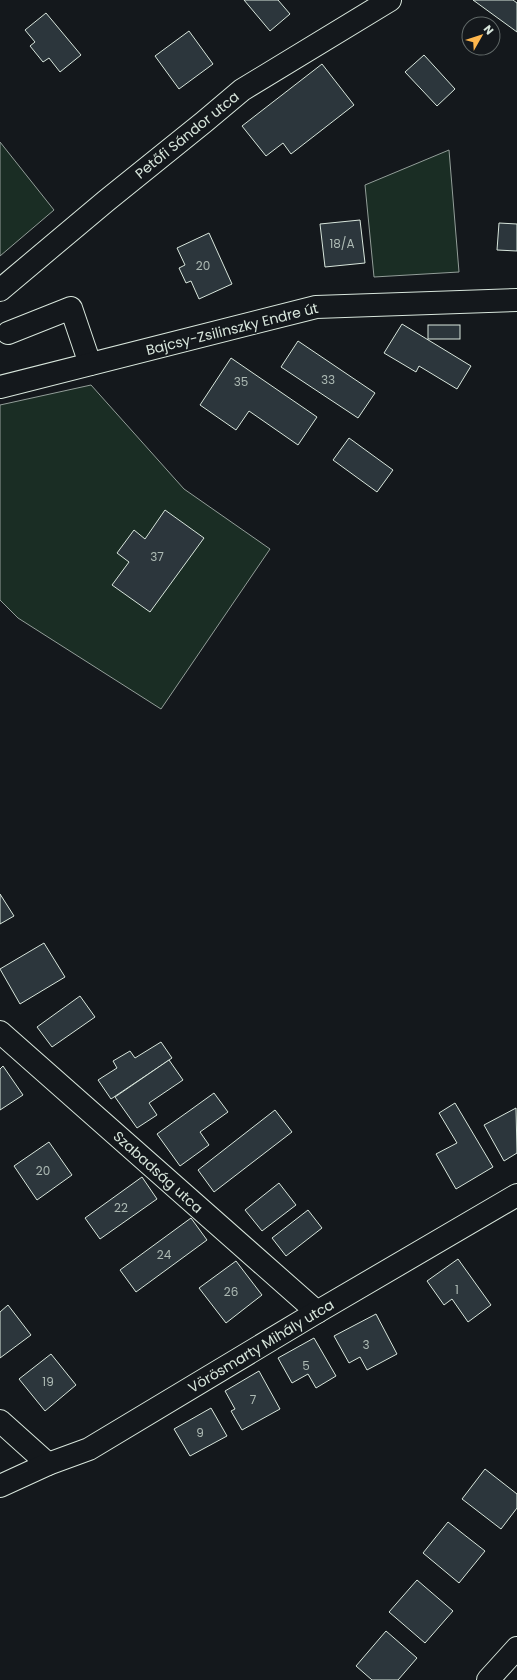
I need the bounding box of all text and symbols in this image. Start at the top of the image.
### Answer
north arrow [461,16,501,56]
text: N [480,21,498,38]
street label: Petőfi Sándor utca [131,87,243,183]
house number: 18/A [329,235,355,252]
house number: 20 [196,257,210,274]
street label: Bajcsy-Zsilinszky Endre út [144,298,320,360]
house number: 33 [321,371,335,388]
house number: 35 [234,373,248,390]
house number: 37 [150,548,164,565]
street label: Szabadság utca [109,1126,207,1218]
house number: 20 [36,1162,50,1179]
house number: 22 [114,1199,128,1216]
house number: 24 [157,1246,172,1263]
house number: 1 [455,1281,459,1298]
house number: 26 [224,1283,238,1300]
street label: Vörösmarty Mihály utca [184,1294,338,1398]
house number: 3 [362,1336,370,1353]
house number: 5 [302,1357,310,1374]
house number: 19 [42,1373,54,1390]
house number: 7 [250,1391,257,1408]
house number: 9 [196,1424,204,1441]

